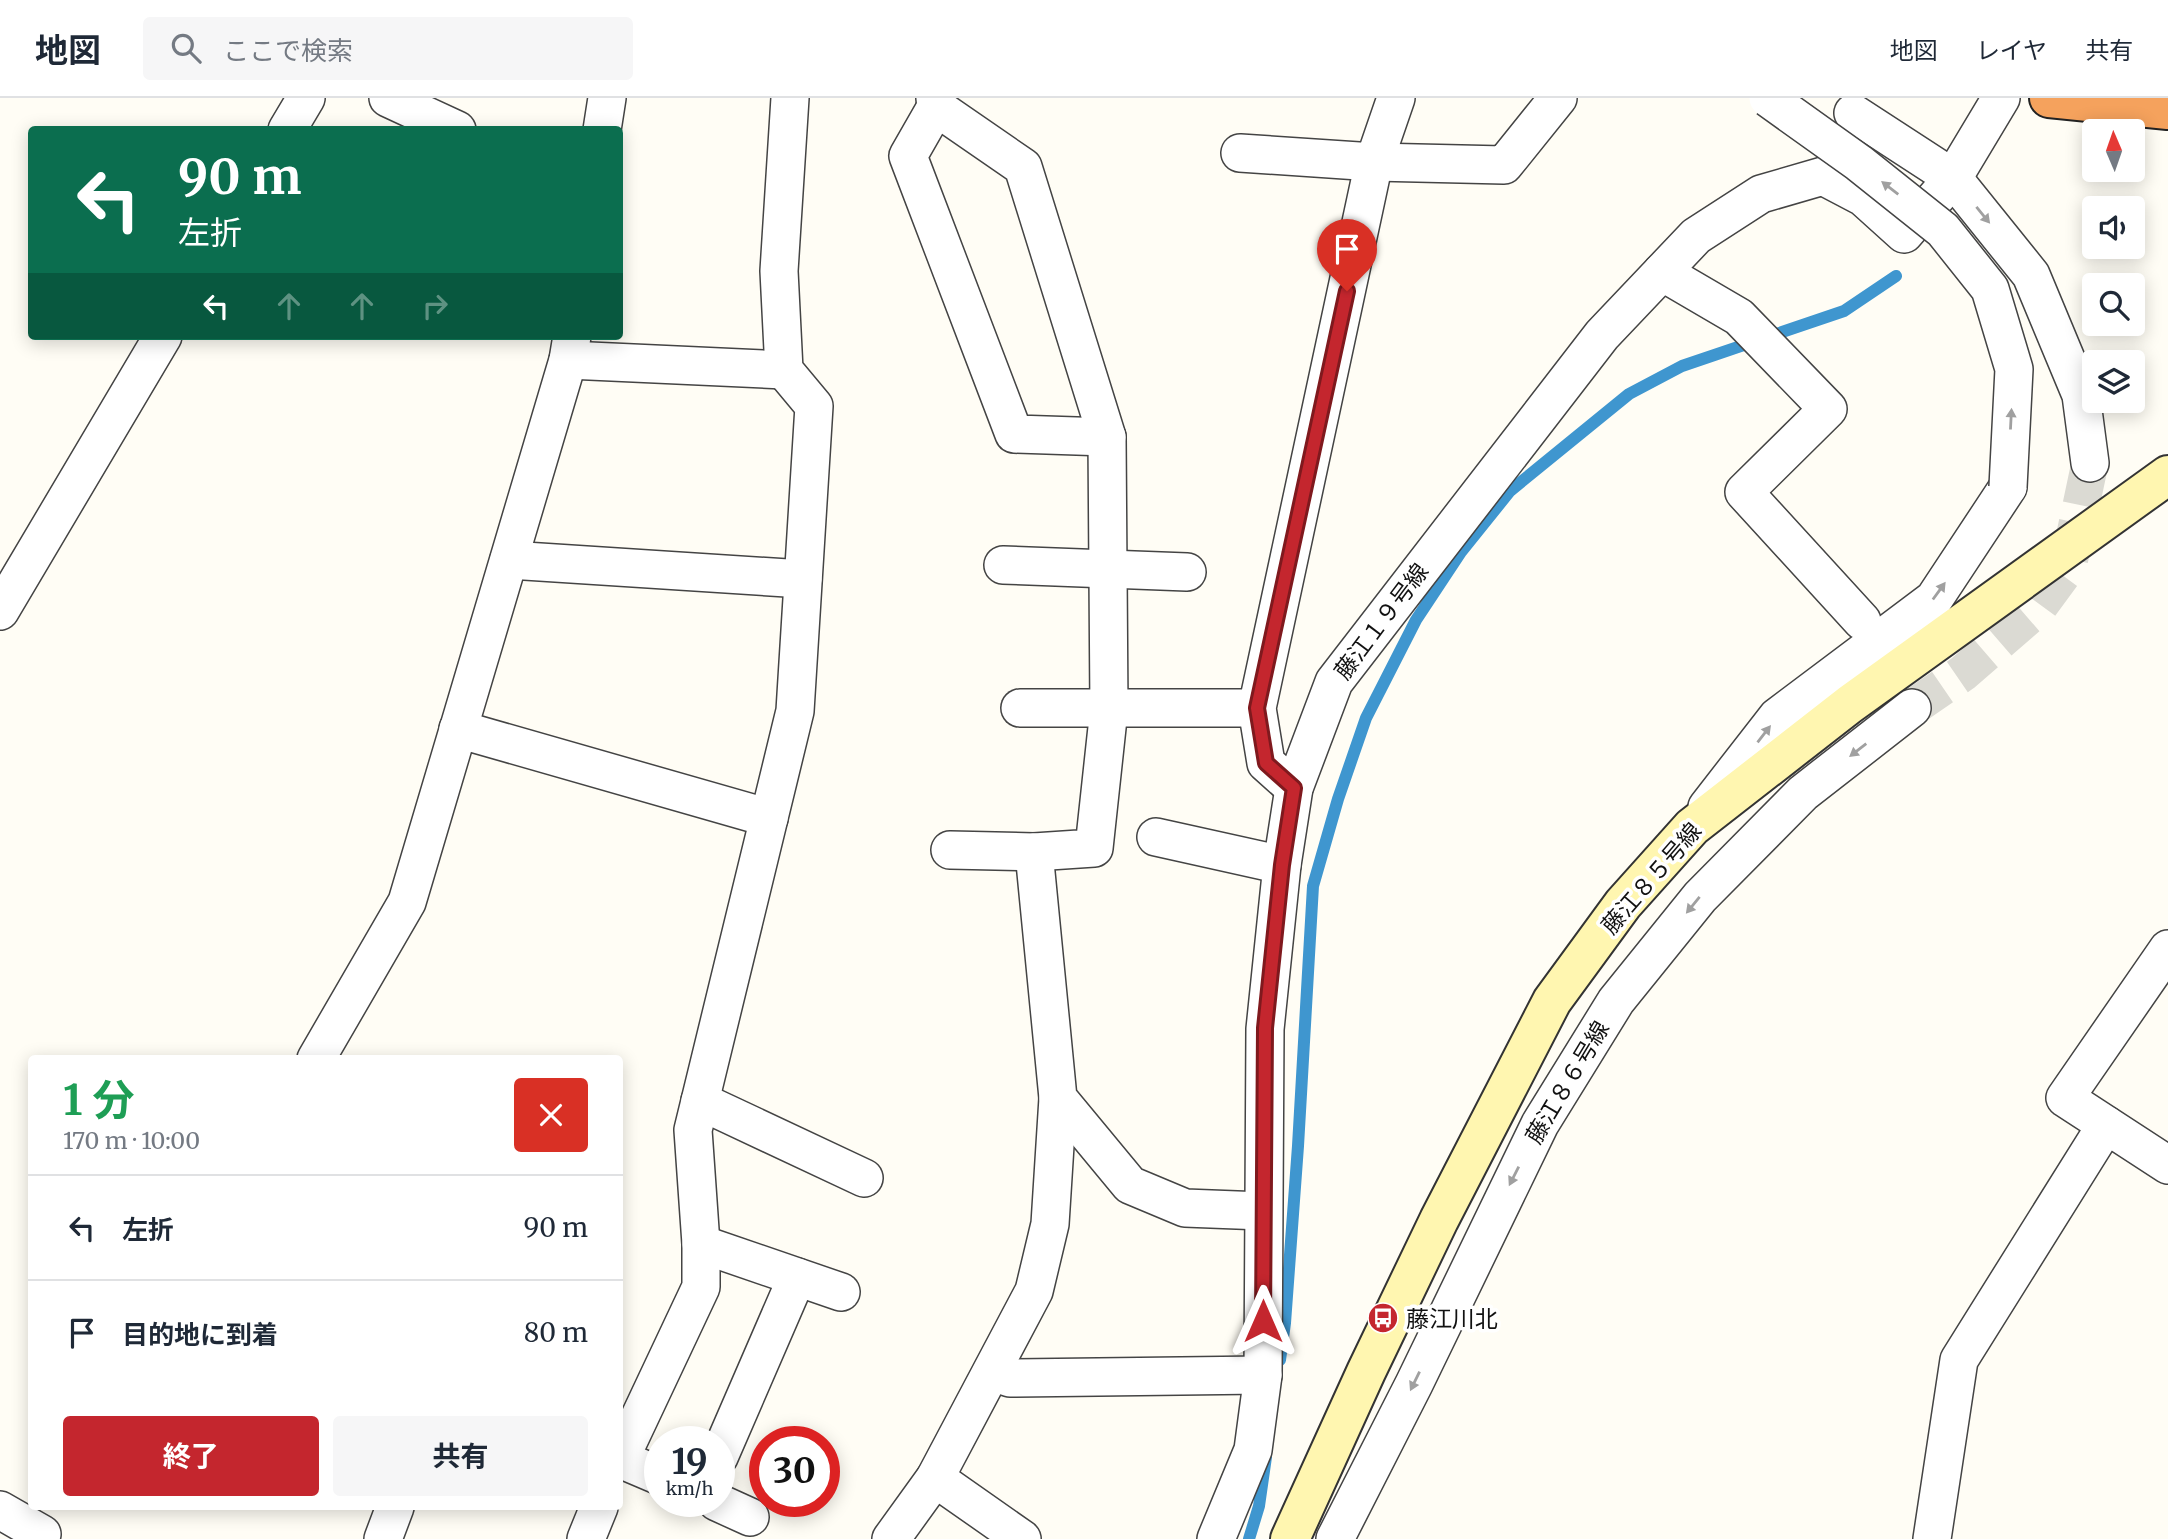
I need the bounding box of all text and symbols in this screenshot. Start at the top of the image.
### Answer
search box [143,17,633,80]
icon: search [167,29,205,67]
text: 地図 [35,30,101,71]
text: ここで検索 [223,34,353,67]
text: 地図 [1890,35,1938,66]
text: レイヤ [1976,35,2047,66]
text: 共有 [2085,35,2133,66]
north arrow [2082,119,2146,182]
map controls [2082,119,2145,413]
text: 90 m [178,146,302,207]
icon: left [63,154,154,245]
one-way arrow [1881,180,1899,195]
button: sound [2082,196,2145,259]
one-way arrow [1975,205,1990,223]
text: 左折 [178,213,242,253]
pin [1317,219,1377,291]
icon: arrive [1328,230,1366,268]
button: search [2082,273,2145,336]
icon: left [197,287,235,325]
icon: ahead [270,287,308,325]
icon: ahead [343,287,381,325]
icon: right [416,287,454,325]
button: layers [2082,350,2145,413]
one-way arrow [2006,407,2017,429]
street label: 藤江１９号線 [1328,557,1434,685]
one-way arrow [1932,582,1946,600]
one-way arrow [1756,725,1770,743]
one-way arrow [1850,742,1868,757]
street label: 藤江８５号線 [1595,816,1707,940]
one-way arrow [1686,897,1701,914]
street label: 藤江８６号線 [1519,1015,1615,1149]
text: 1 分 [63,1074,134,1126]
button: close [514,1078,588,1152]
text: 170 m · 10:00 [63,1126,200,1155]
one-way arrow [1508,1166,1519,1186]
icon: left [63,1209,101,1247]
text: 90 m [524,1211,588,1244]
text: 左折 [122,1213,174,1246]
position arrow [1226,1284,1300,1358]
bus stop icon: 藤江川北 [1366,1301,1400,1335]
place label: 藤江川北 [1406,1304,1498,1333]
icon: arrive [63,1314,101,1352]
text: 80 m [524,1316,588,1349]
text: 目的地に到着 [122,1318,278,1351]
one-way arrow [1410,1371,1421,1391]
button: 終了 [63,1416,319,1496]
button: 共有 [333,1416,588,1496]
speed limit sign: 30 [749,1426,840,1517]
text: 19 [671,1440,708,1484]
text: km/h [666,1477,713,1500]

